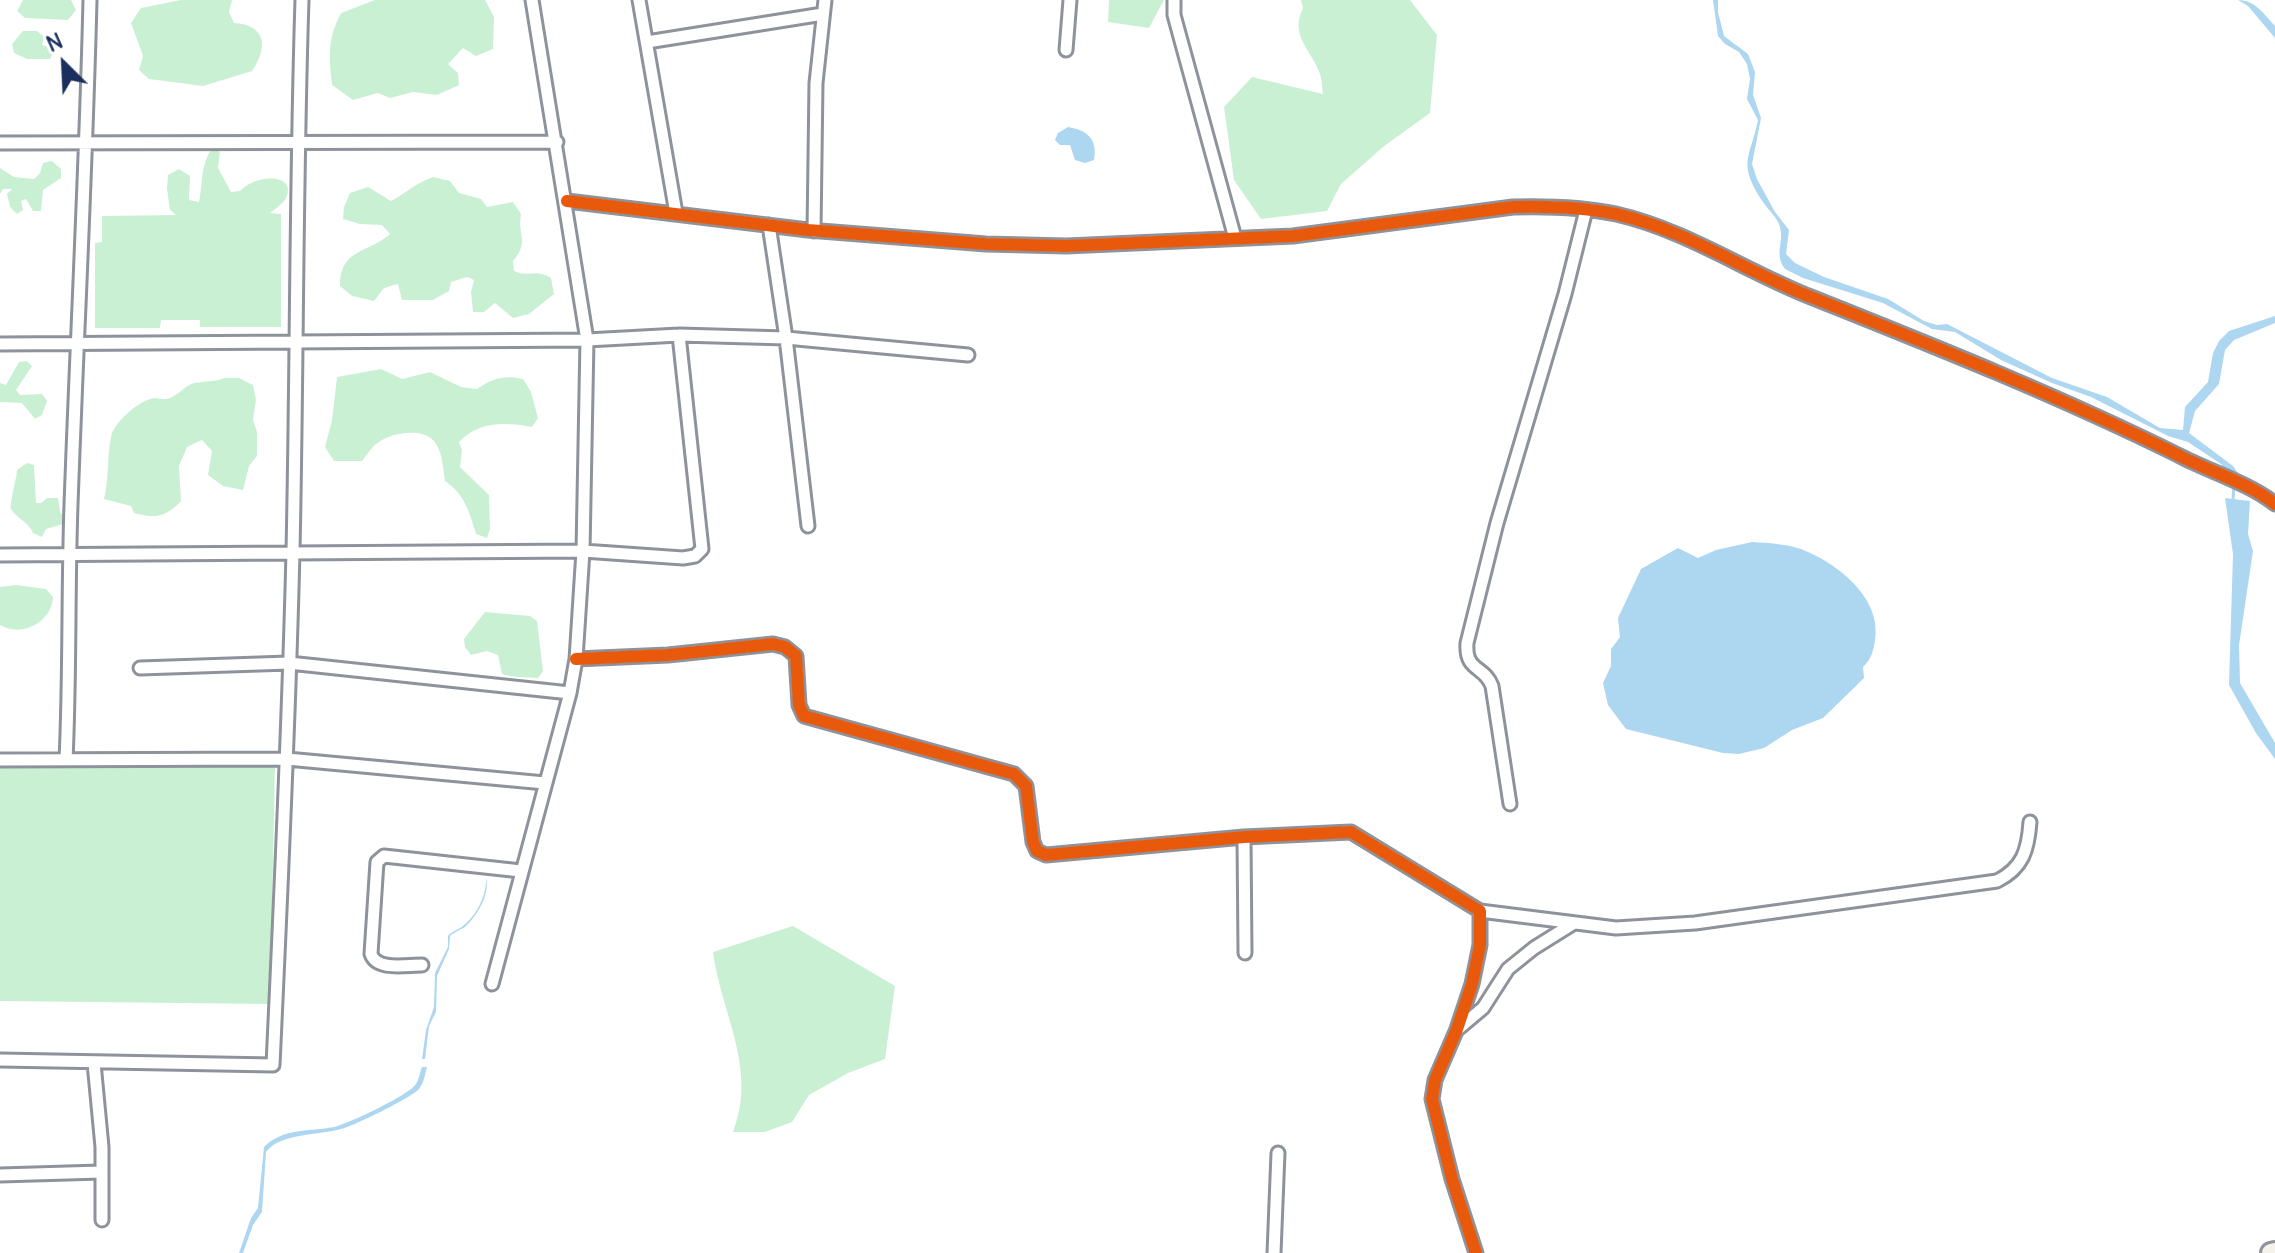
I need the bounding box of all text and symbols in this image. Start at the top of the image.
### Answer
north arrow [24,24,104,104]
text: N [42,26,67,58]

